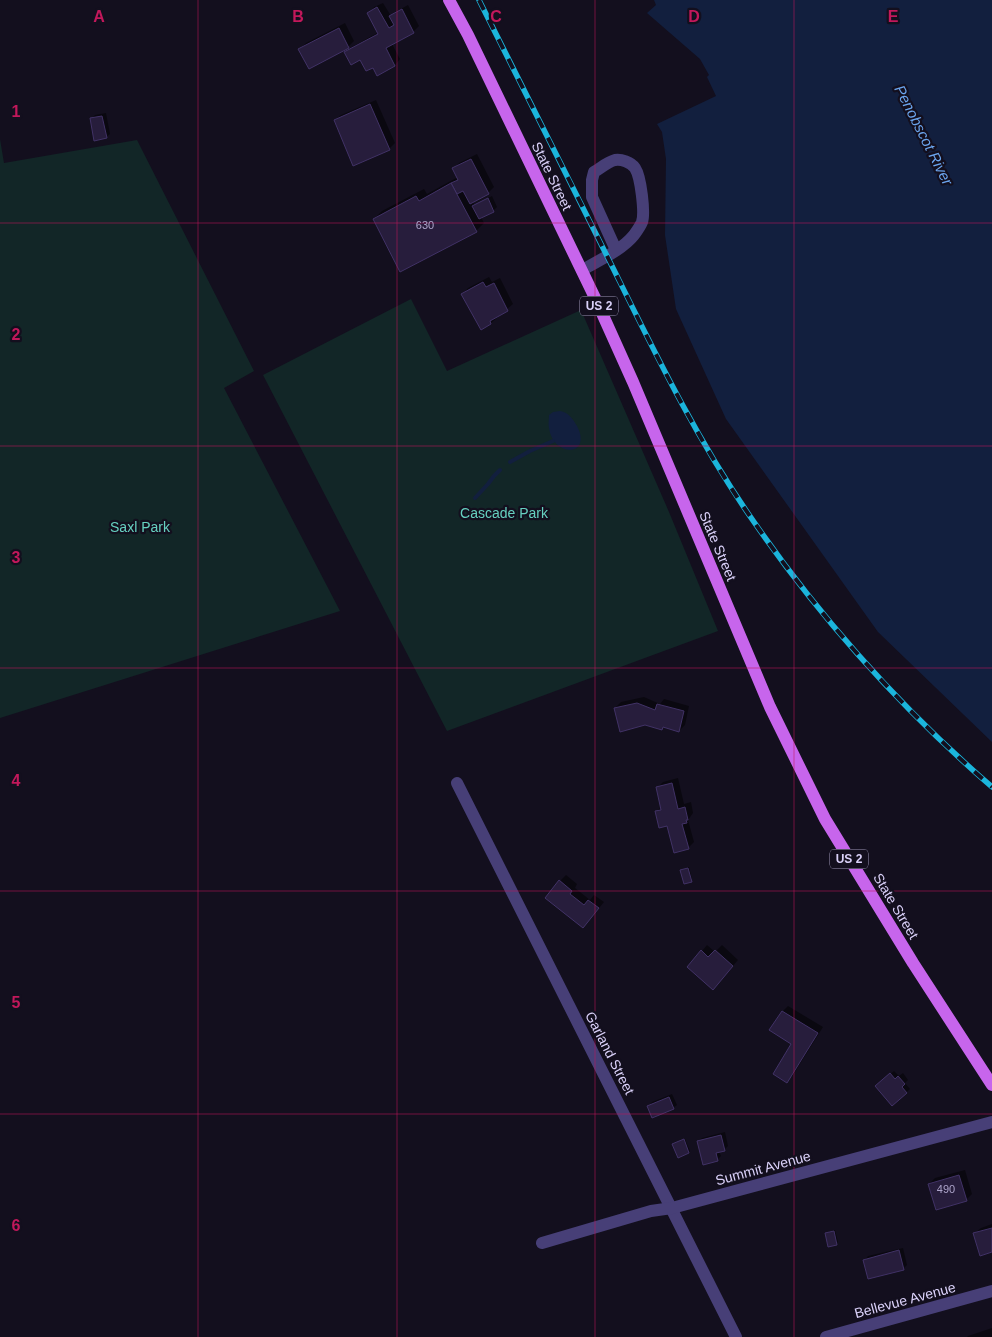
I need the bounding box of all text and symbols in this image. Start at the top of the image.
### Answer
text: A [93,8,105,25]
text: B [292,8,304,25]
text: C [490,8,502,25]
text: D [688,8,700,25]
text: E [888,8,899,25]
water label: Penobscot River [891,82,957,189]
text: 1 [12,103,21,120]
street label: State Street [529,139,575,213]
house number: 630 [416,219,434,231]
road number: US 2 [580,296,618,316]
text: 2 [12,326,21,343]
park label: Cascade Park [460,505,549,521]
street label: State Street [696,509,740,583]
park label: Saxl Park [110,519,171,535]
text: 3 [12,549,21,566]
text: 4 [12,772,21,789]
road number: US 2 [830,850,868,869]
street label: State Street [870,870,922,942]
text: 5 [12,994,21,1011]
street label: Garland Street [582,1009,638,1097]
street label: Summit Avenue [714,1148,813,1188]
house number: 490 [937,1183,955,1195]
text: 6 [12,1217,21,1234]
street label: Bellevue Avenue [853,1279,958,1321]

